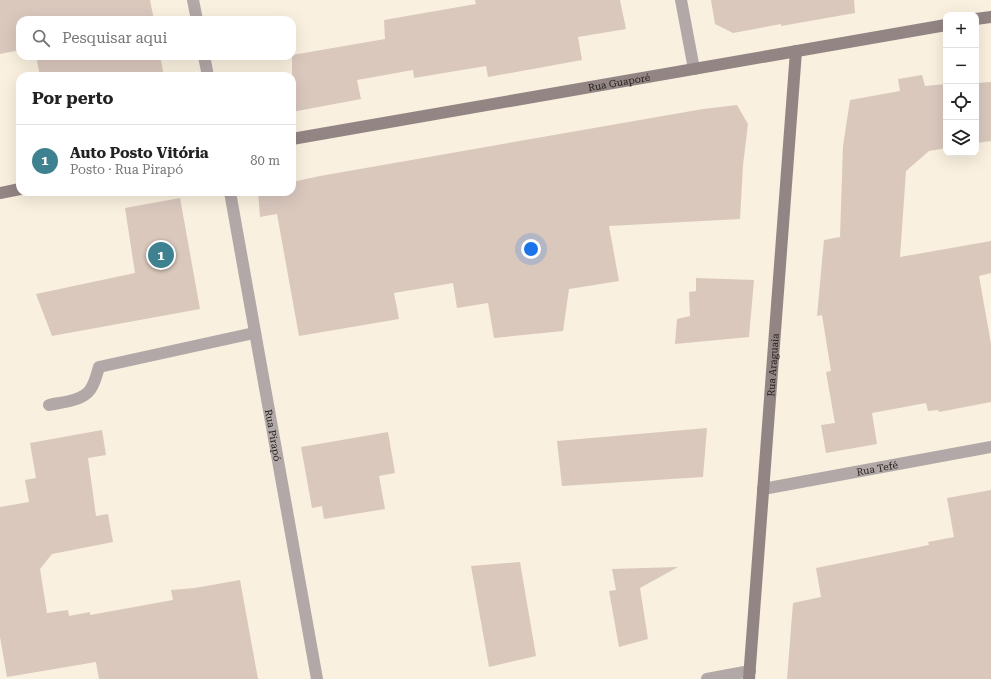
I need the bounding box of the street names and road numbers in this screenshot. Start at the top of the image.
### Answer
street label: Rua Guaporé [587,72,652,93]
street label: Rua Araguaia [765,332,781,397]
street label: Rua Pirapó [263,408,283,462]
street label: Rua Tefé [856,459,899,478]

